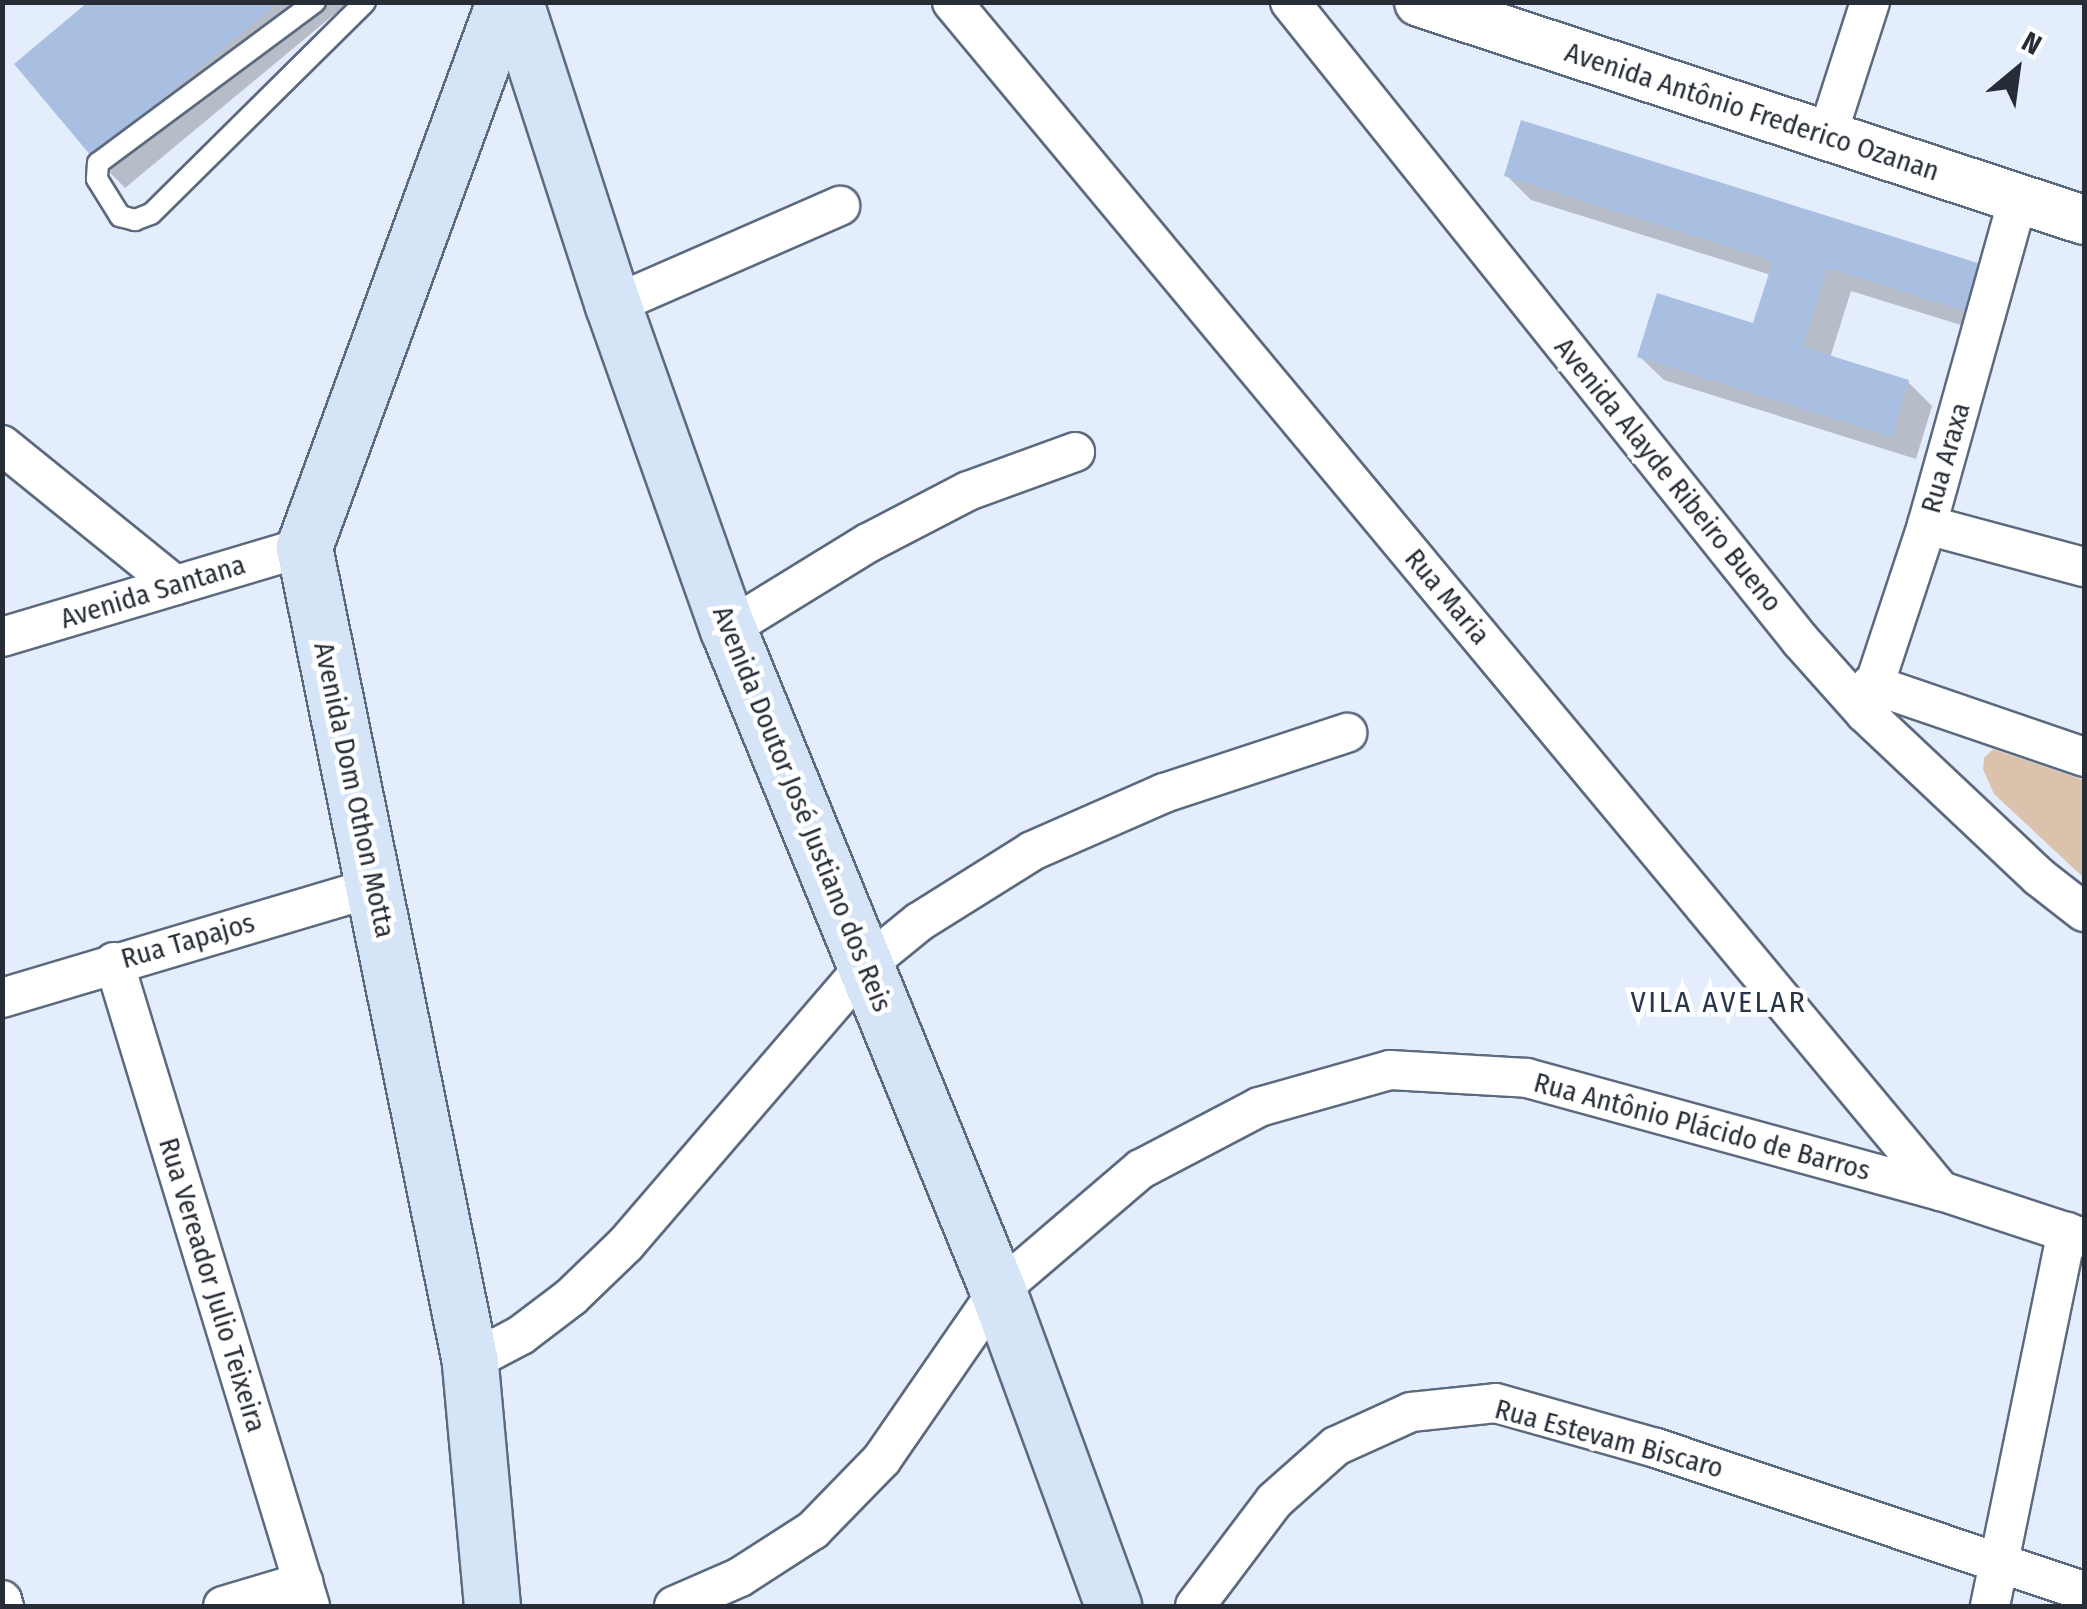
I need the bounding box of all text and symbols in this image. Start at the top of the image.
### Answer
north arrow [1967,20,2067,120]
text: N [2016,25,2047,62]
street label: Avenida Antônio Frederico Ozanan [1561,36,1943,188]
street label: Avenida Alayde Ribeiro Bueno [1547,331,1789,619]
street label: Rua Araxa [1914,399,1978,517]
street label: Rua Maria [1397,542,1497,652]
street label: Avenida Santana [56,548,250,636]
street label: Avenida Doutor José Justiano dos Reis [705,601,899,1017]
street label: Avenida Dom Othon Motta [306,639,402,941]
street label: Rua Tapajos [117,906,259,976]
district label: VILA AVELAR [1631,984,1807,1020]
street label: Rua Antônio Plácido de Barros [1530,1066,1874,1188]
street label: Rua Vereador Julio Teixeira [151,1134,273,1436]
street label: Rua Estevam Biscaro [1491,1392,1727,1486]

